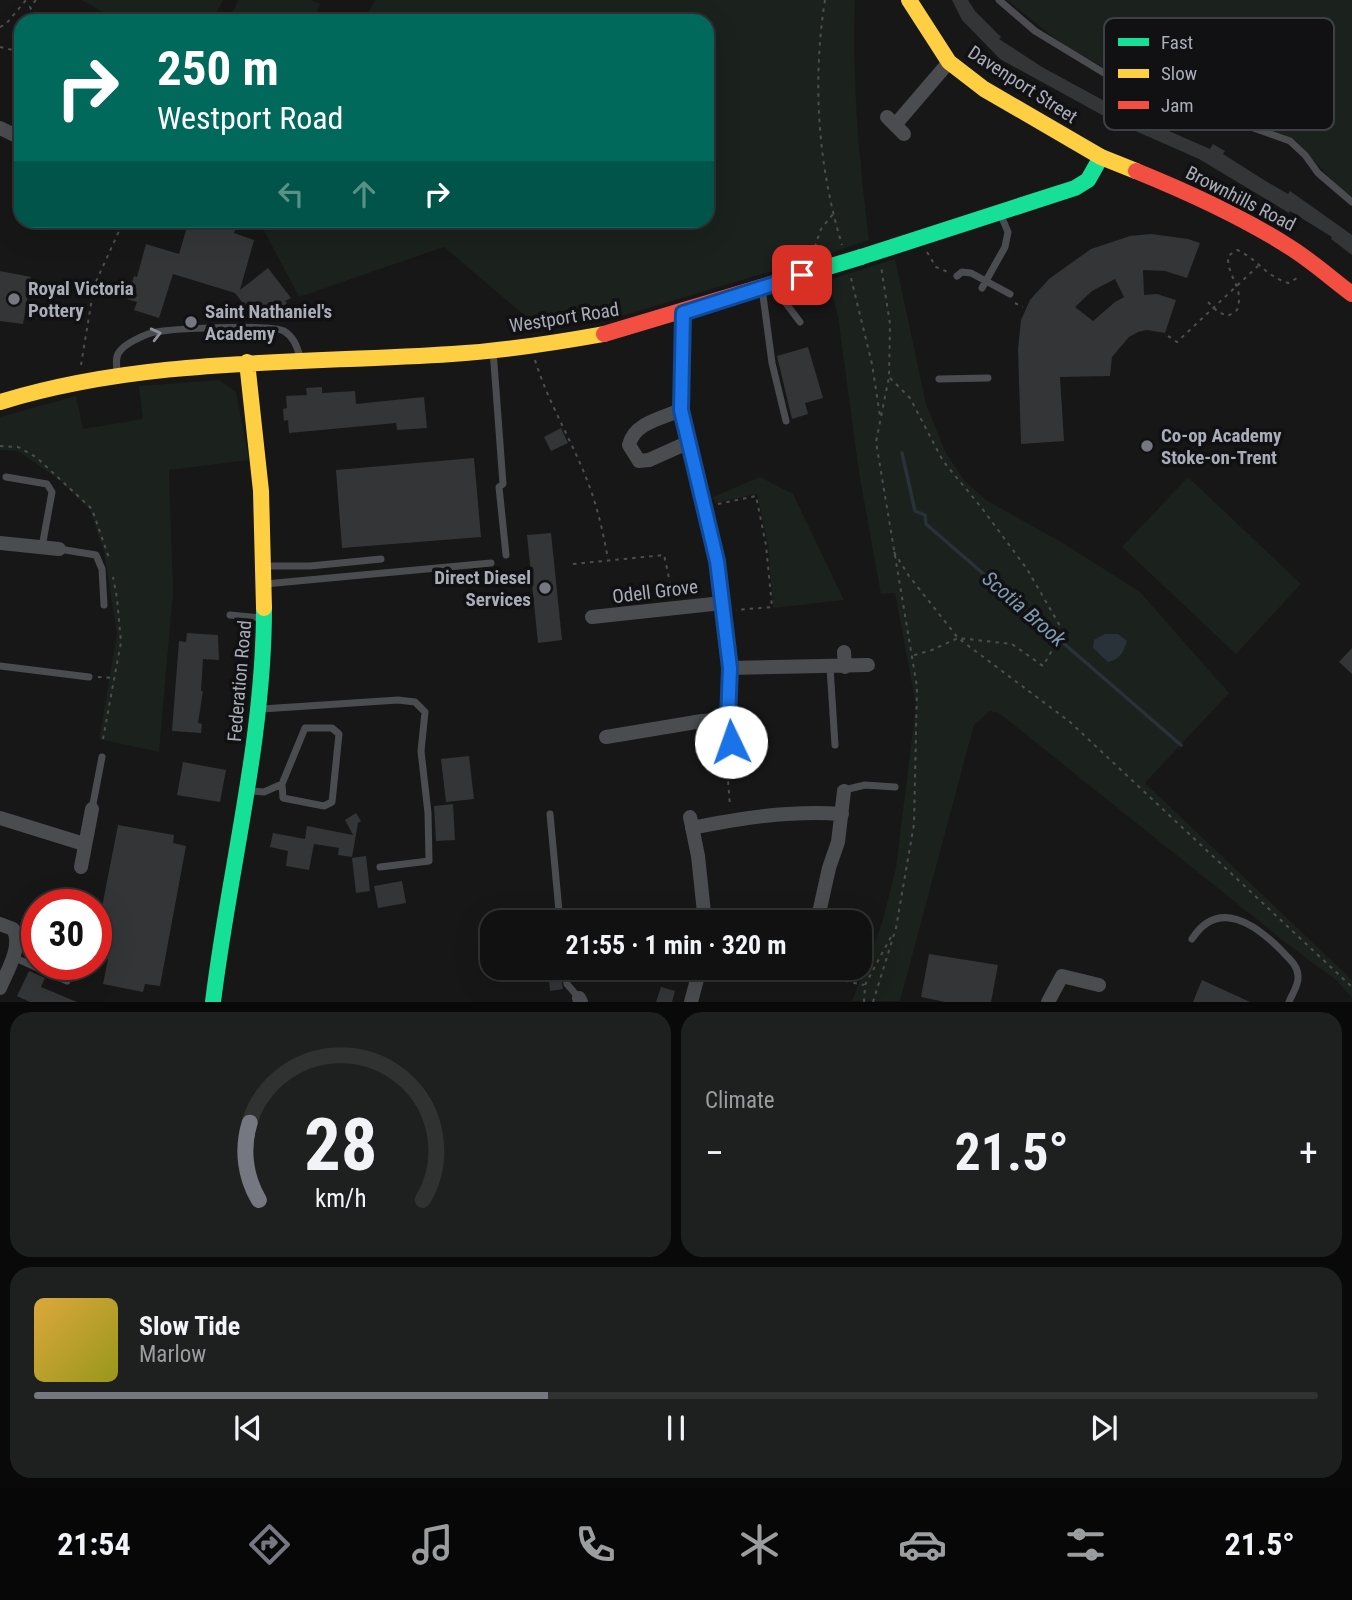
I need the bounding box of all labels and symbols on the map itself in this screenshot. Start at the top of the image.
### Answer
legend [1104,18,1334,130]
text: Fast [1161,31,1193,54]
street label: Davenport Street [964,41,1082,128]
text: Slow [1161,62,1197,85]
text: Jam [1161,94,1194,117]
street label: Brownhills Road [1182,161,1300,236]
pin [772,245,832,305]
place label: Royal Victoria Pottery [28,277,134,322]
marker: Royal Victoria Pottery [6,291,22,307]
street label: Westport Road [508,297,621,338]
place label: Saint Nathaniel's Academy [205,300,332,345]
marker: Saint Nathaniel's Academy [183,314,199,330]
one-way arrow [149,327,161,342]
place label: Co-op Academy Stoke-on-Trent [1161,424,1282,469]
marker: Co-op Academy Stoke-on-Trent [1139,438,1155,454]
place label: Direct Diesel Services [434,566,531,611]
water label: Scotia Brook [978,566,1071,652]
street label: Odell Grove [611,575,699,608]
marker: Direct Diesel Services [537,580,553,596]
street label: Federation Road [223,619,256,743]
position arrow [694,705,768,779]
speed limit sign: 30 [21,889,112,980]

